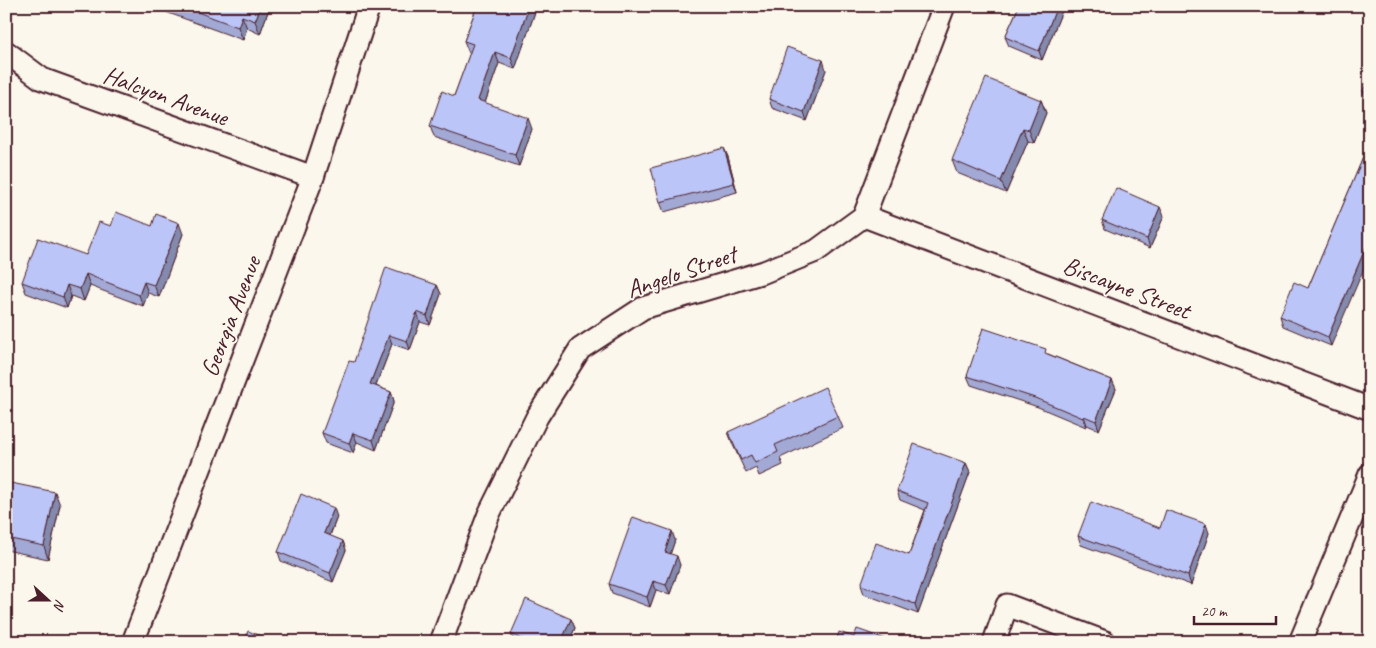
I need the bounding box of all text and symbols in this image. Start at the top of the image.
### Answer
street label: Halcyon Avenue [99,59,234,134]
street label: Angelo Street [622,237,744,306]
street label: Biscayne Street [1059,249,1197,328]
street label: Georgia Avenue [193,250,269,381]
north arrow [22,576,72,626]
scale bar [1194,593,1276,625]
text: N [49,597,69,614]
text: 20 m [1201,602,1228,621]

